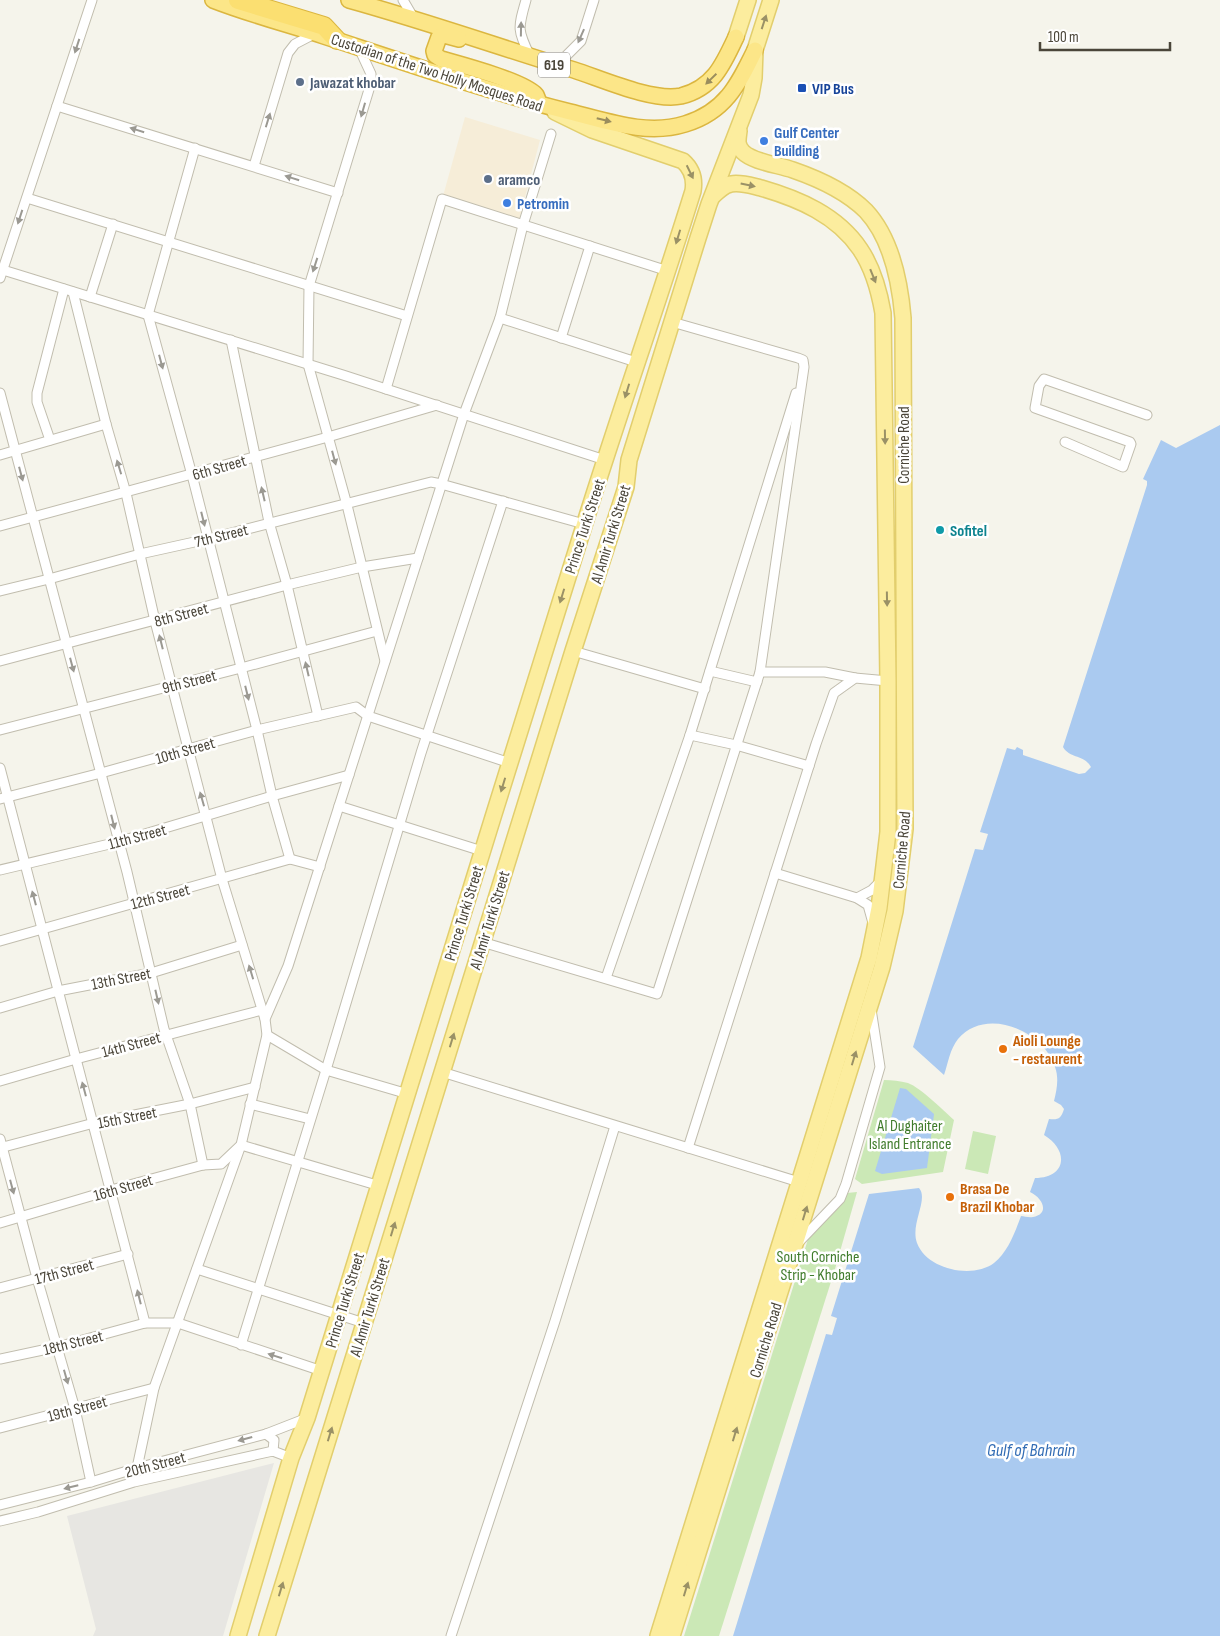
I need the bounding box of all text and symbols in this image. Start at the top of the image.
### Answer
one-way arrow [760,14,768,29]
scale bar [1040,20,1170,52]
one-way arrow [517,21,525,37]
text: 100 m [1048,28,1079,47]
one-way arrow [577,29,585,43]
street label: Custodian of the Two Holly Mosques Road [329,30,545,117]
one-way arrow [73,39,80,54]
road number: 619 [538,52,570,78]
one-way arrow [705,73,717,85]
place label: Jawazat khobar [309,74,396,93]
marker: Jawazat khobar [294,76,306,88]
place label: VIP Bus [812,80,854,99]
marker: VIP Bus [796,82,808,94]
one-way arrow [358,103,366,118]
one-way arrow [264,112,272,127]
one-way arrow [596,116,611,124]
place label: Gulf Center Building [774,124,839,161]
one-way arrow [129,125,144,133]
marker: Gulf Center Building [758,135,770,147]
one-way arrow [685,164,694,179]
place label: aramco [498,171,540,190]
marker: aramco [482,173,494,185]
one-way arrow [284,174,299,182]
one-way arrow [740,181,755,189]
place label: Petromin [517,195,569,214]
marker: Petromin [501,197,513,209]
one-way arrow [16,210,24,225]
one-way arrow [674,230,682,245]
one-way arrow [311,258,319,273]
one-way arrow [870,269,878,283]
one-way arrow [157,354,165,369]
one-way arrow [623,384,630,399]
street label: Corniche Road [895,406,914,484]
one-way arrow [881,429,889,445]
one-way arrow [331,451,339,466]
street label: 6th Street [190,452,249,485]
one-way arrow [114,459,122,474]
one-way arrow [18,467,26,482]
street label: Prince Turki Street [561,477,610,576]
street label: Al Amir Turki Street [587,483,635,587]
one-way arrow [259,487,267,502]
one-way arrow [199,511,207,526]
street label: 7th Street [193,521,250,552]
place label: Sofitel [950,522,987,541]
marker: Sofitel [934,524,946,536]
one-way arrow [557,589,565,604]
one-way arrow [883,592,891,608]
street label: 8th Street [152,599,211,632]
one-way arrow [156,634,164,649]
one-way arrow [68,658,76,673]
one-way arrow [303,661,311,676]
street label: 9th Street [160,667,219,698]
one-way arrow [243,685,251,700]
street label: 10th Street [154,734,217,769]
one-way arrow [499,777,506,792]
one-way arrow [197,792,205,807]
street label: Corniche Road [890,811,915,890]
one-way arrow [109,815,117,830]
street label: 11th Street [106,821,169,854]
street label: Prince Turki Street [441,863,488,963]
street label: Al Amir Turki Street [466,869,514,973]
street label: 12th Street [129,880,192,914]
one-way arrow [29,890,37,905]
street label: 13th Street [90,964,153,995]
one-way arrow [246,965,254,980]
one-way arrow [153,989,161,1004]
street label: 14th Street [100,1028,163,1062]
place label: Aioli Lounge - restaurent [1012,1032,1082,1069]
one-way arrow [449,1033,456,1048]
marker: Aioli Lounge - restaurent [997,1043,1009,1055]
one-way arrow [850,1050,858,1065]
one-way arrow [80,1081,88,1096]
street label: 15th Street [96,1103,159,1134]
park label: Al Dughaiter Island Entrance [869,1117,951,1154]
street label: 16th Street [92,1171,155,1206]
one-way arrow [9,1179,17,1194]
place label: Brasa De Brazil Khobar [960,1180,1035,1217]
marker: Brasa De Brazil Khobar [944,1191,956,1203]
one-way arrow [802,1205,809,1220]
one-way arrow [390,1221,398,1236]
park label: South Corniche Strip - Khobar [777,1248,859,1285]
street label: Prince Turki Street [322,1250,369,1350]
street label: 17th Street [33,1255,96,1289]
street label: Al Amir Turki Street [346,1256,394,1360]
one-way arrow [134,1289,142,1304]
street label: Corniche Road [746,1301,787,1380]
street label: 18th Street [42,1327,105,1360]
one-way arrow [268,1352,283,1359]
one-way arrow [62,1369,70,1384]
street label: 19th Street [46,1392,109,1426]
one-way arrow [326,1427,334,1442]
one-way arrow [732,1427,739,1442]
one-way arrow [237,1436,252,1444]
water label: Gulf of Bahrain [987,1440,1076,1461]
street label: 20th Street [123,1448,188,1483]
one-way arrow [64,1483,79,1491]
one-way arrow [278,1582,286,1597]
one-way arrow [683,1582,691,1597]

